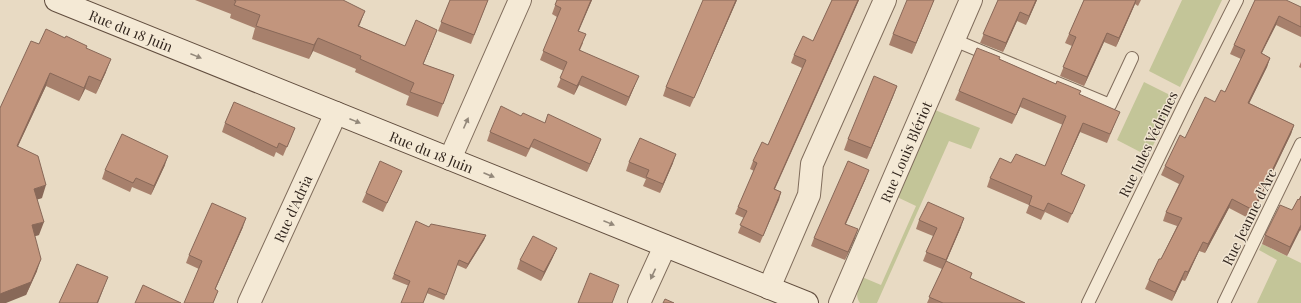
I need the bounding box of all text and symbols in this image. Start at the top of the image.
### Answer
street label: Rue du 18 Juin [87,5,176,56]
one-way arrow [190,54,202,60]
street label: Rue Jules Védrines [1114,88,1182,200]
street label: Rue Louis Blériot [875,97,936,205]
one-way arrow [463,116,469,128]
one-way arrow [350,118,362,124]
street label: Rue du 18 Juin [387,126,477,177]
street label: Rue Jeanne d'Arc [1217,165,1281,268]
street label: Rue d'Adria [269,172,316,245]
one-way arrow [483,172,495,178]
one-way arrow [604,221,616,227]
one-way arrow [650,269,656,280]

